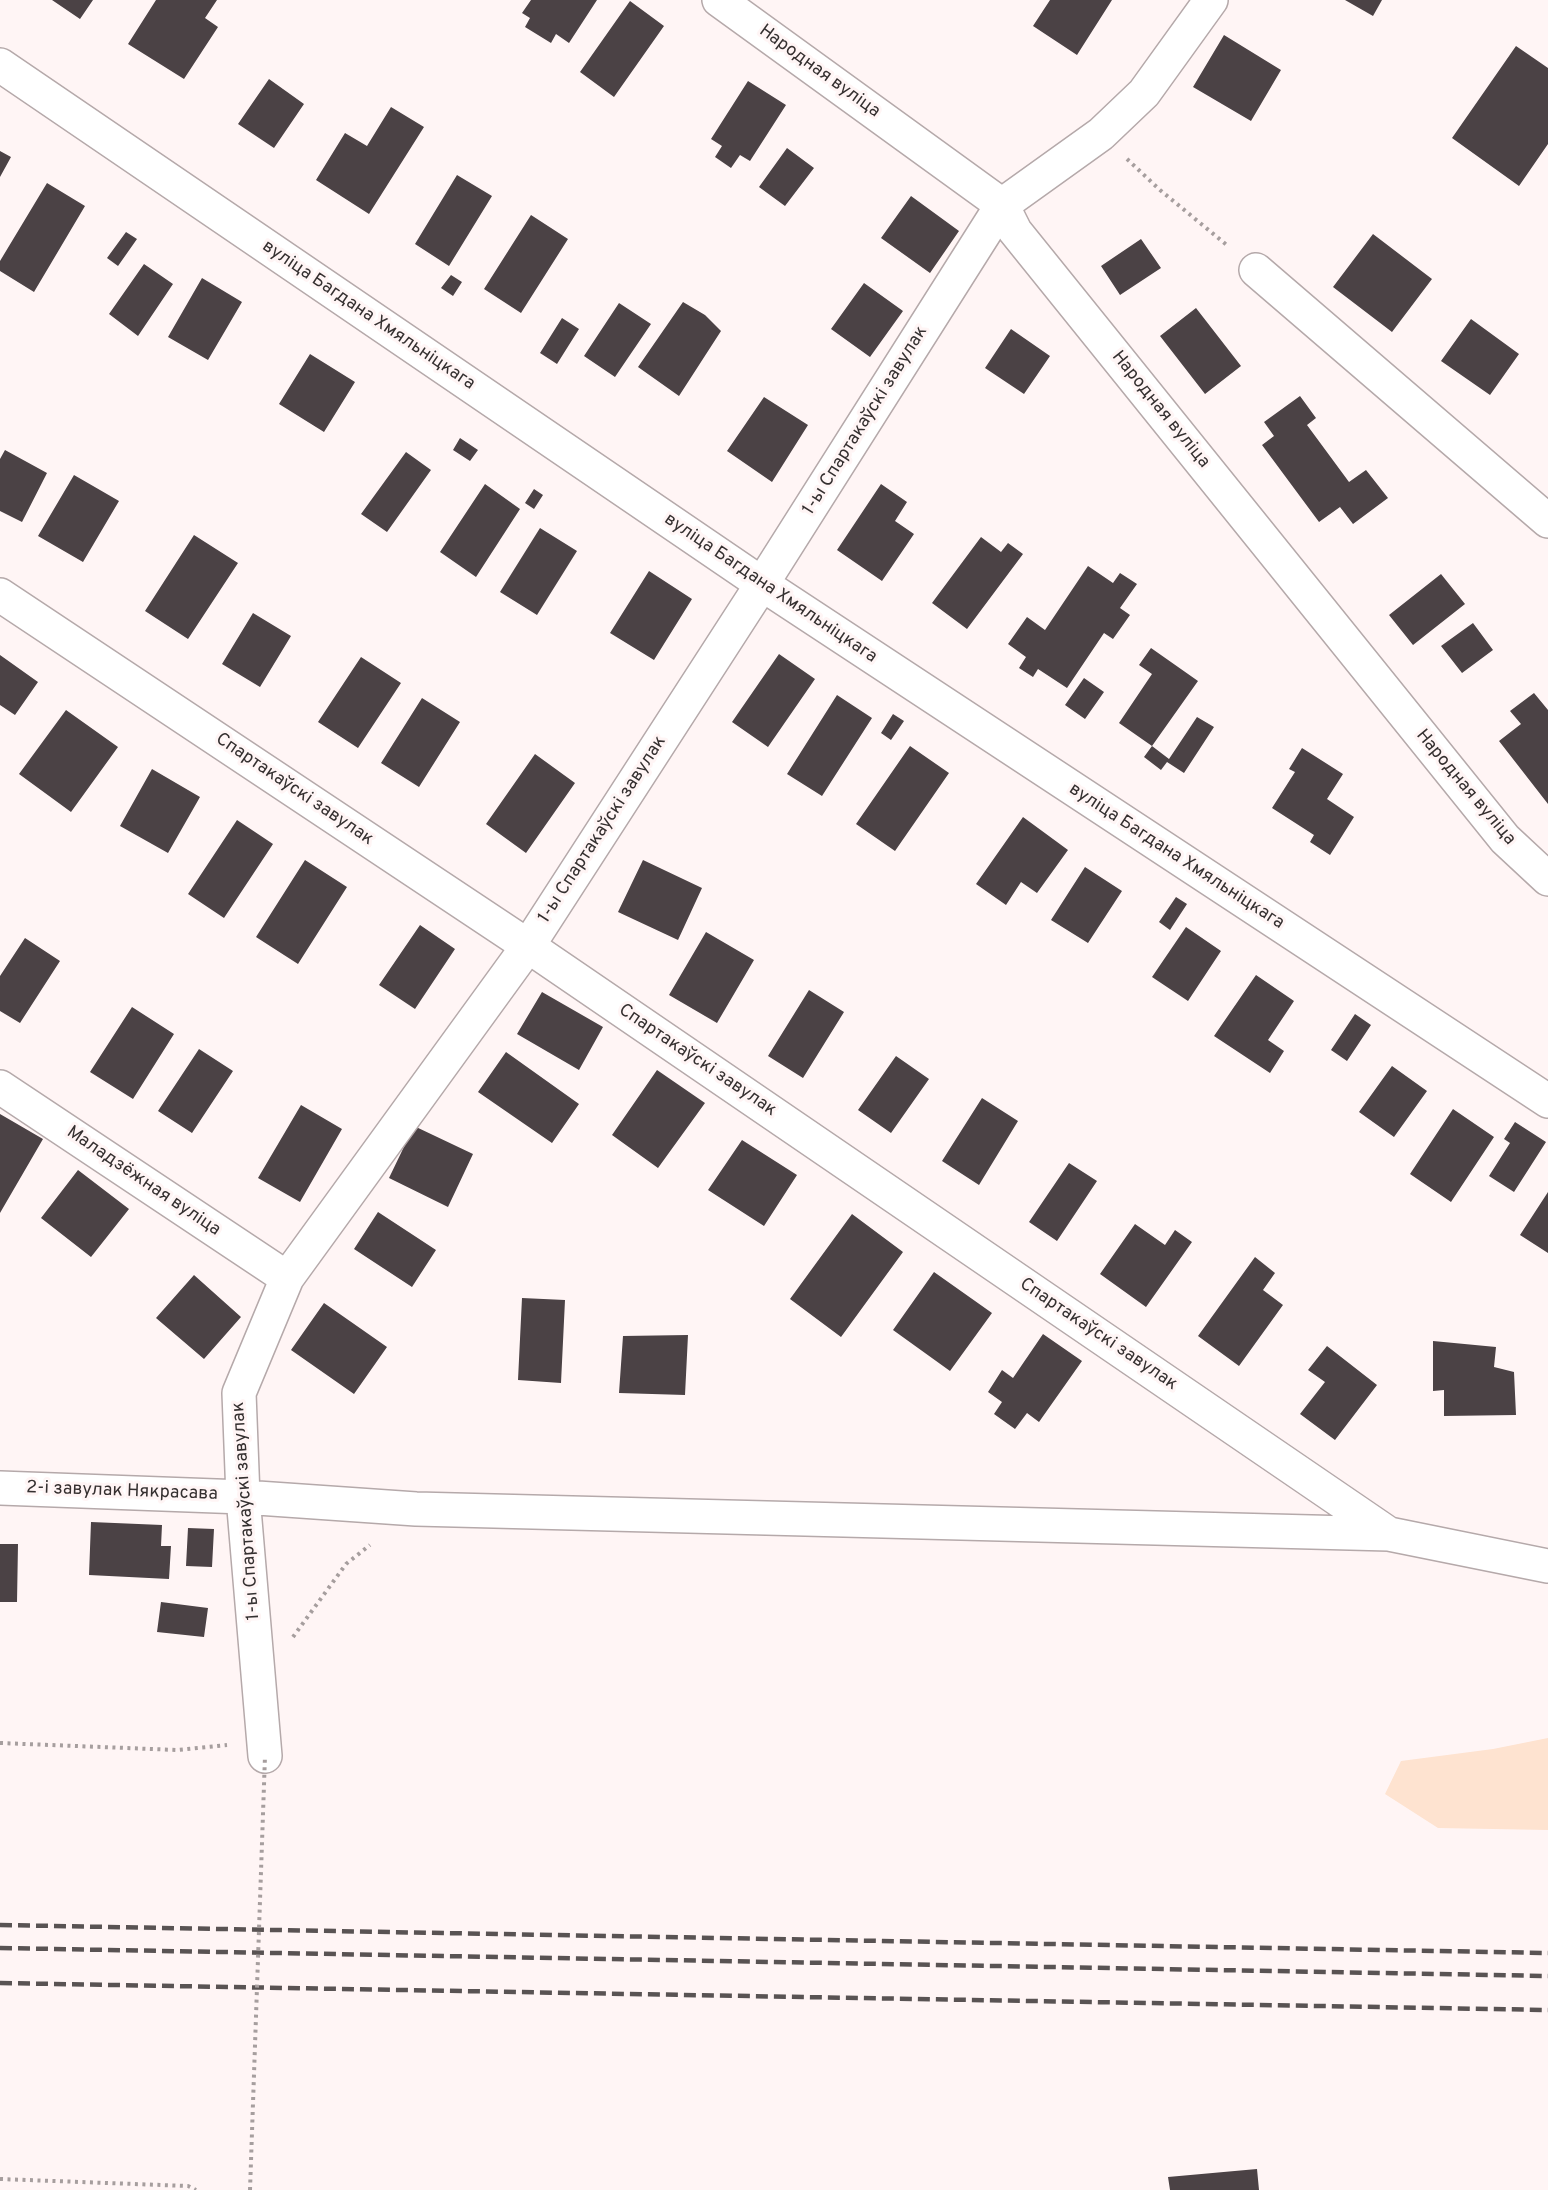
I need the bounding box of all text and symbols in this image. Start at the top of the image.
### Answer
street label: Народная вуліца [754,21,884,123]
street label: вуліца Багдана Хмяльніцкага [257,236,479,396]
street label: 1-ы Спартакаўскі завулак [799,322,933,520]
street label: Народная вуліца [1106,347,1214,473]
street label: вуліца Багдана Хмяльніцкага [659,509,881,669]
street label: Народная вуліца [1410,726,1520,850]
street label: Спартакаўскі завулак [211,729,377,851]
street label: 1-ы Спартакаўскі завулак [534,732,672,928]
street label: вуліца Багдана Хмяльніцкага [1064,779,1288,935]
street label: Спартакаўскі завулак [614,1000,780,1122]
street label: Маладзёжная вуліца [62,1122,224,1242]
street label: Спартакаўскі завулак [1015,1274,1181,1396]
street label: 1-ы Спартакаўскі завулак [229,1401,265,1621]
street label: 2-і завулак Някрасава [26,1478,218,1506]

